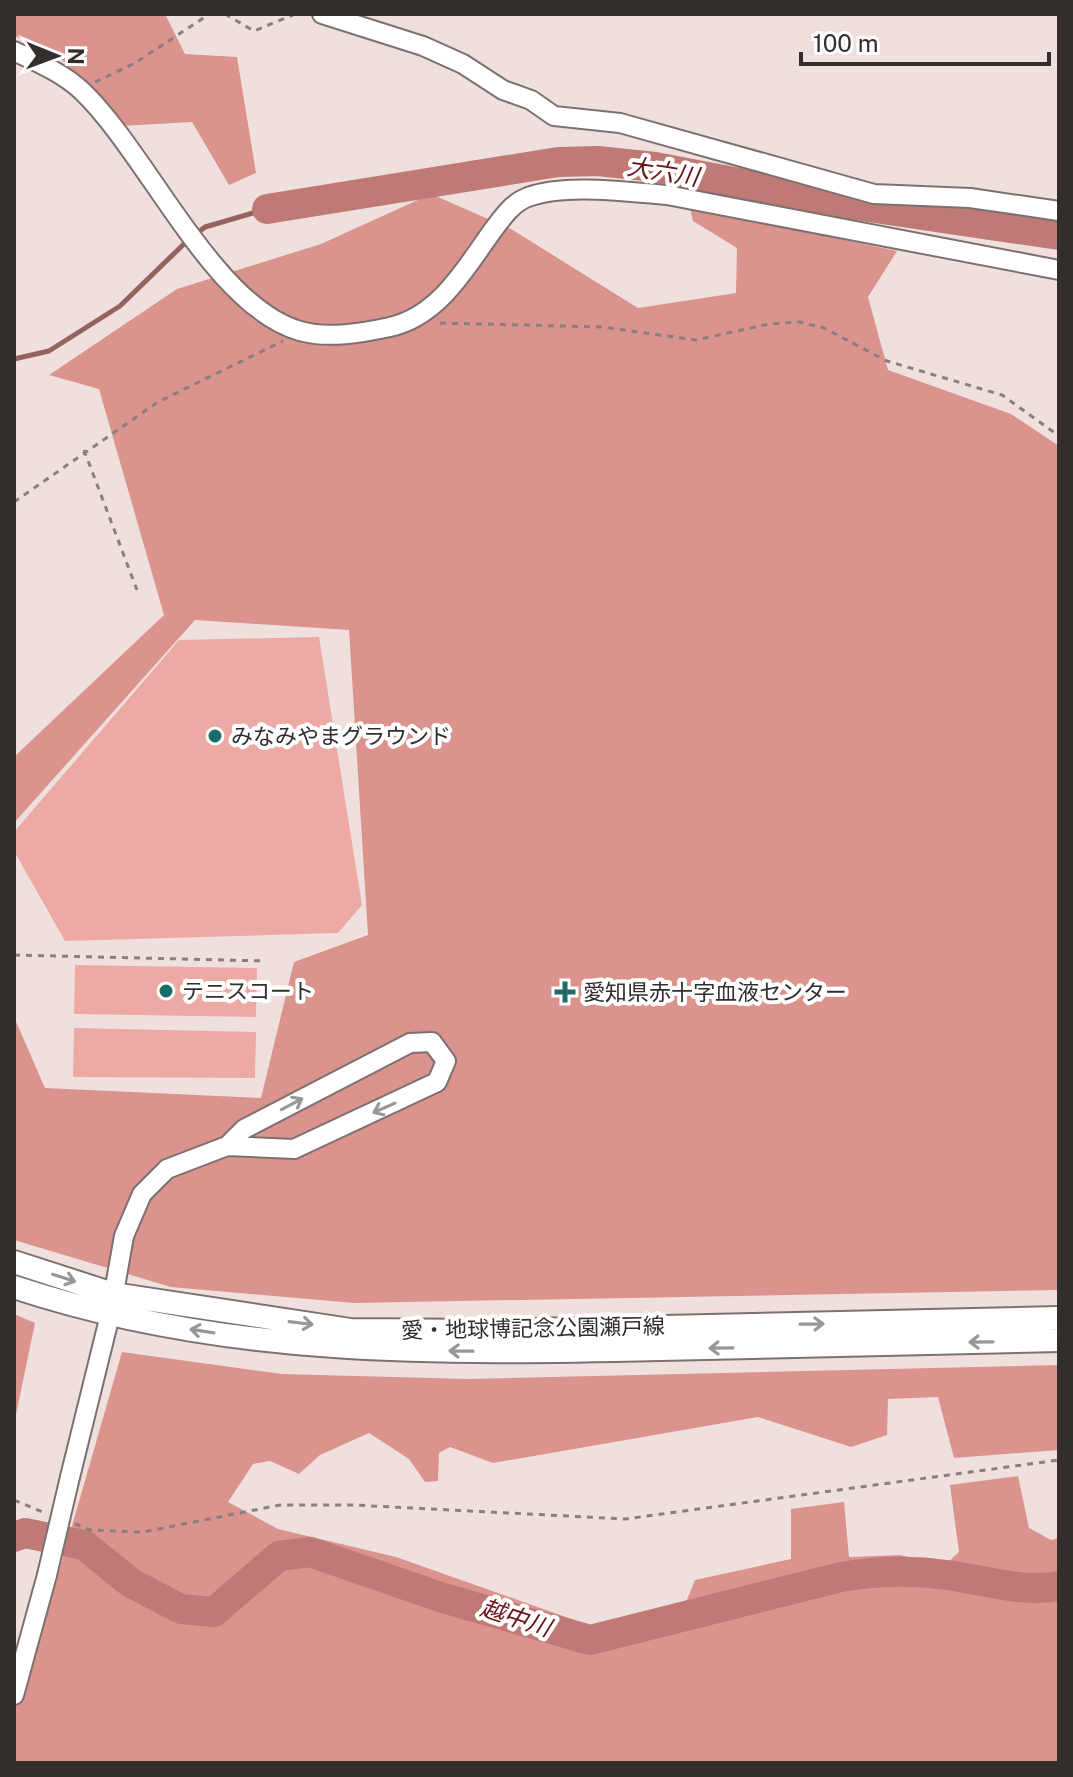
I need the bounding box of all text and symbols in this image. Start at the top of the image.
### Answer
north arrow [16,16,96,96]
scale bar [801,16,1049,66]
text: 100 m [813,29,879,57]
text: N [63,48,89,65]
water label: 大六川 [625,152,704,191]
place label: みなみやまグラウンド [231,723,451,749]
marker: みなみやまグラウンド [206,727,224,745]
place label: テニスコート [182,978,314,1004]
place label: 愛知県赤十字血液センター [583,979,847,1005]
marker: 愛知県赤十字血液センター [554,981,576,1003]
marker: テニスコート [157,982,175,1000]
one-way arrow [280,1095,303,1111]
one-way arrow [372,1101,397,1116]
one-way arrow [51,1272,76,1287]
street label: 愛・地球博記念公園瀬戸線 [401,1313,665,1343]
one-way arrow [287,1316,314,1331]
one-way arrow [798,1316,825,1331]
one-way arrow [190,1322,216,1337]
one-way arrow [968,1334,995,1349]
one-way arrow [708,1340,735,1355]
one-way arrow [448,1344,475,1359]
water label: 越中川 [477,1593,557,1642]

